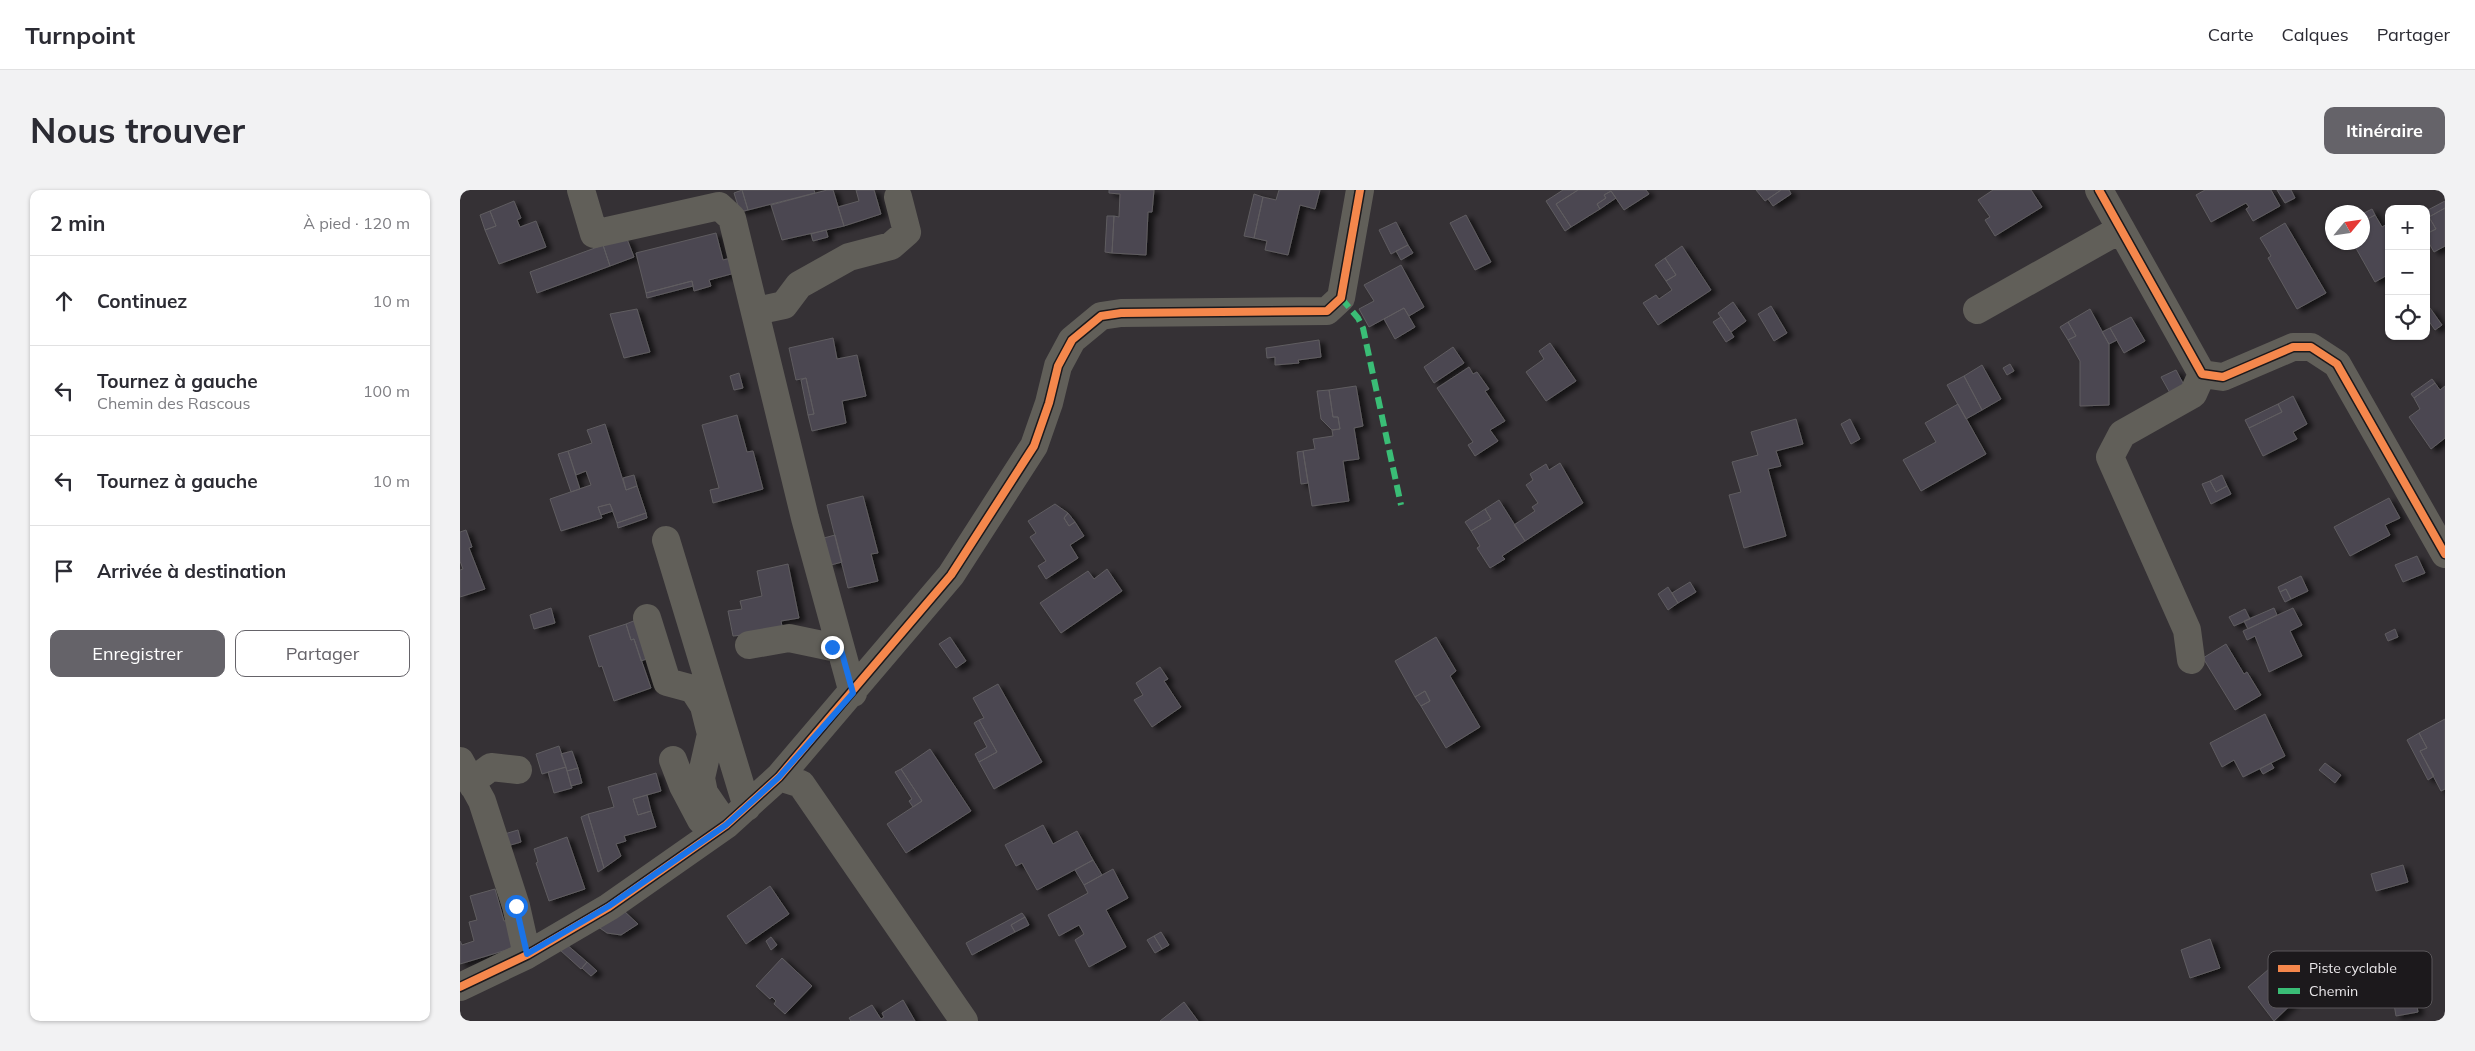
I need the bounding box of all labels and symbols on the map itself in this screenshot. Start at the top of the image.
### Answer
north arrow [2325,205,2370,250]
route end [821,636,844,659]
route start [505,895,528,918]
legend [2268,951,2432,1008]
text: Piste cyclable [2309,959,2397,977]
text: Chemin [2309,982,2358,1000]

